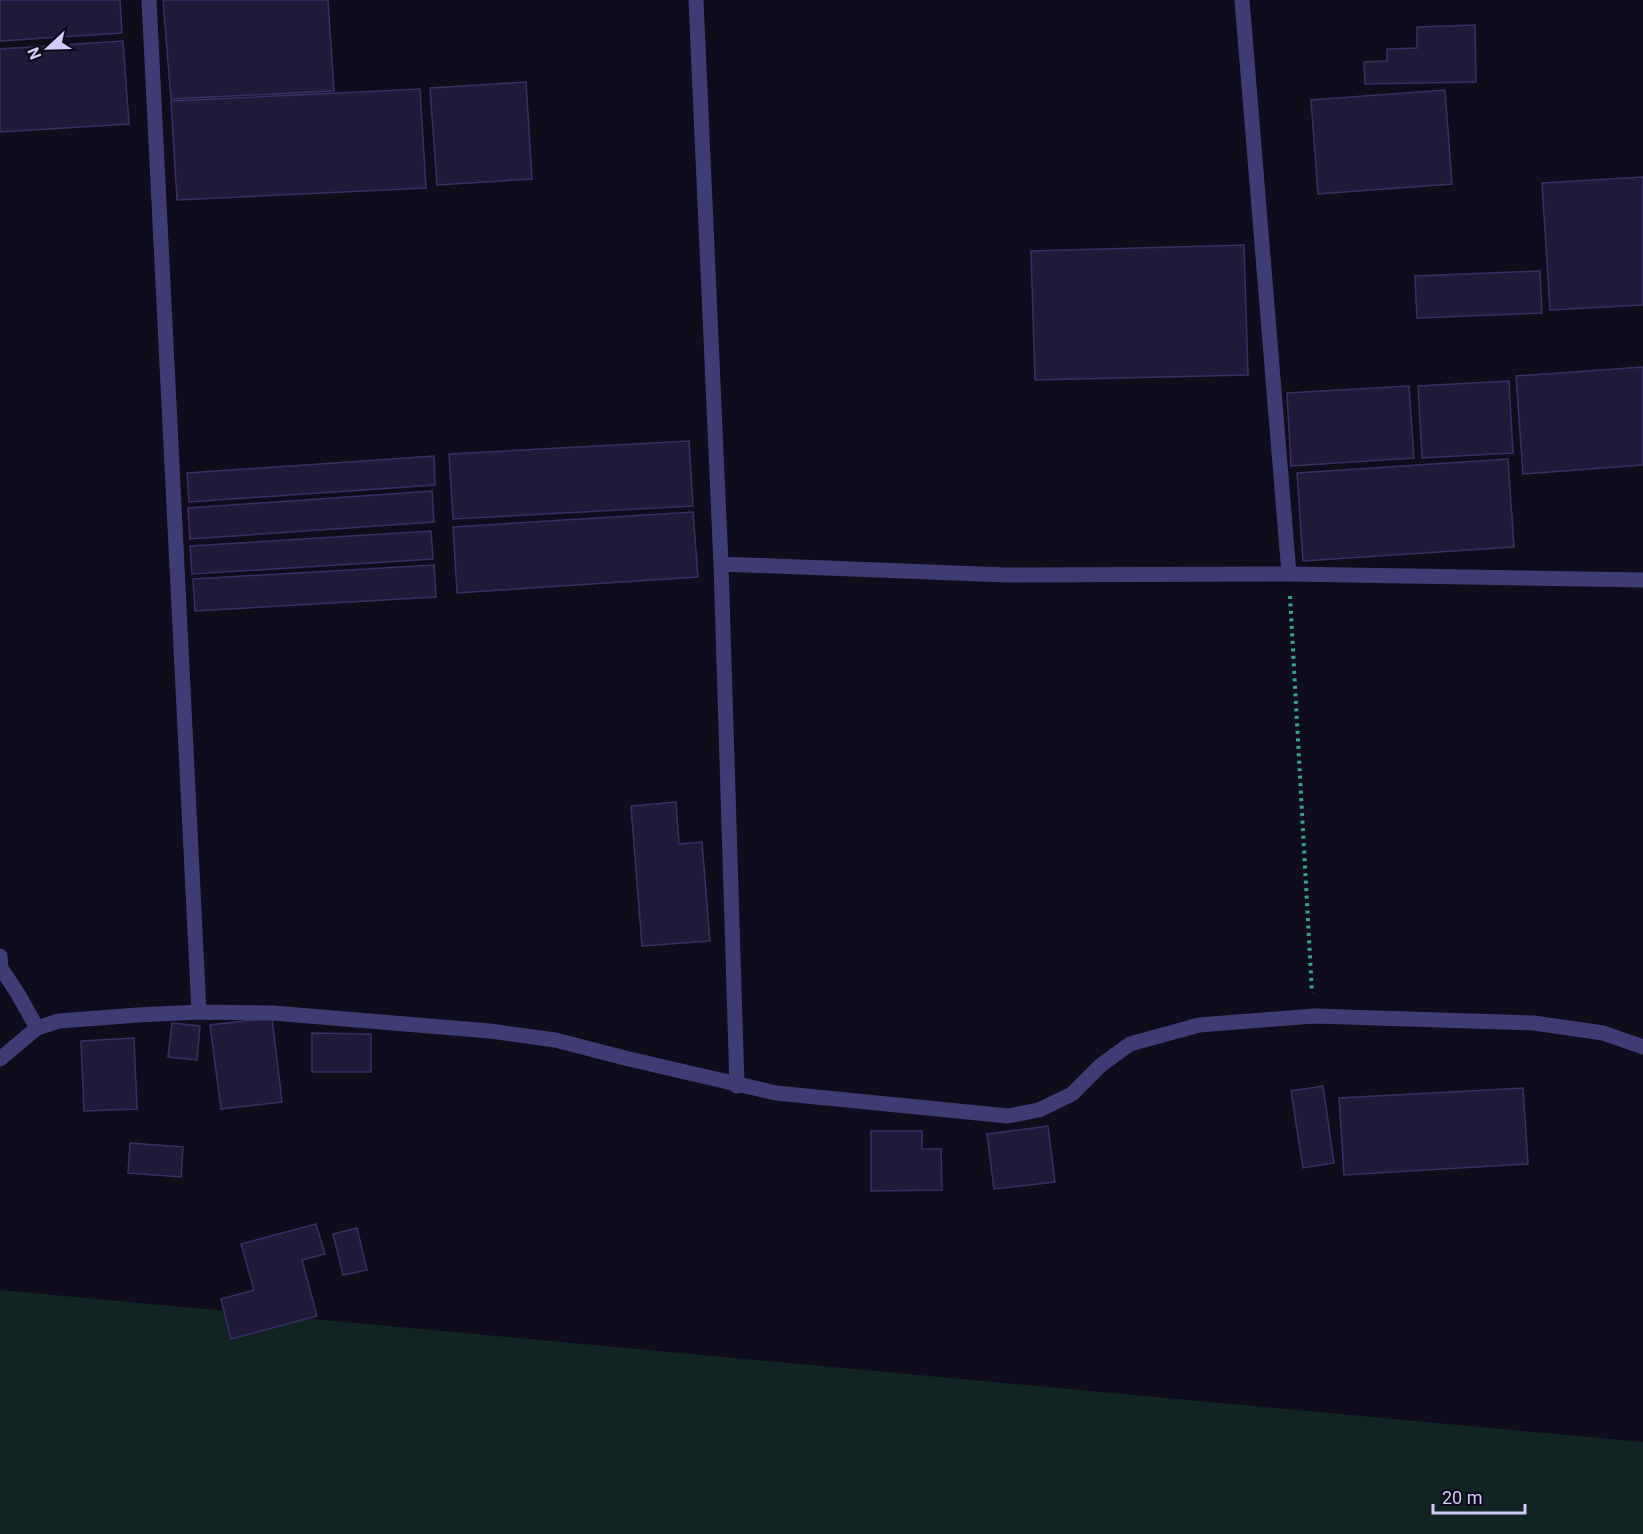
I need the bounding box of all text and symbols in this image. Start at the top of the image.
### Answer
north arrow [18,18,78,78]
text: N [24,45,45,62]
scale bar [1433,1477,1524,1515]
text: 20 m [1442,1487,1482,1508]

